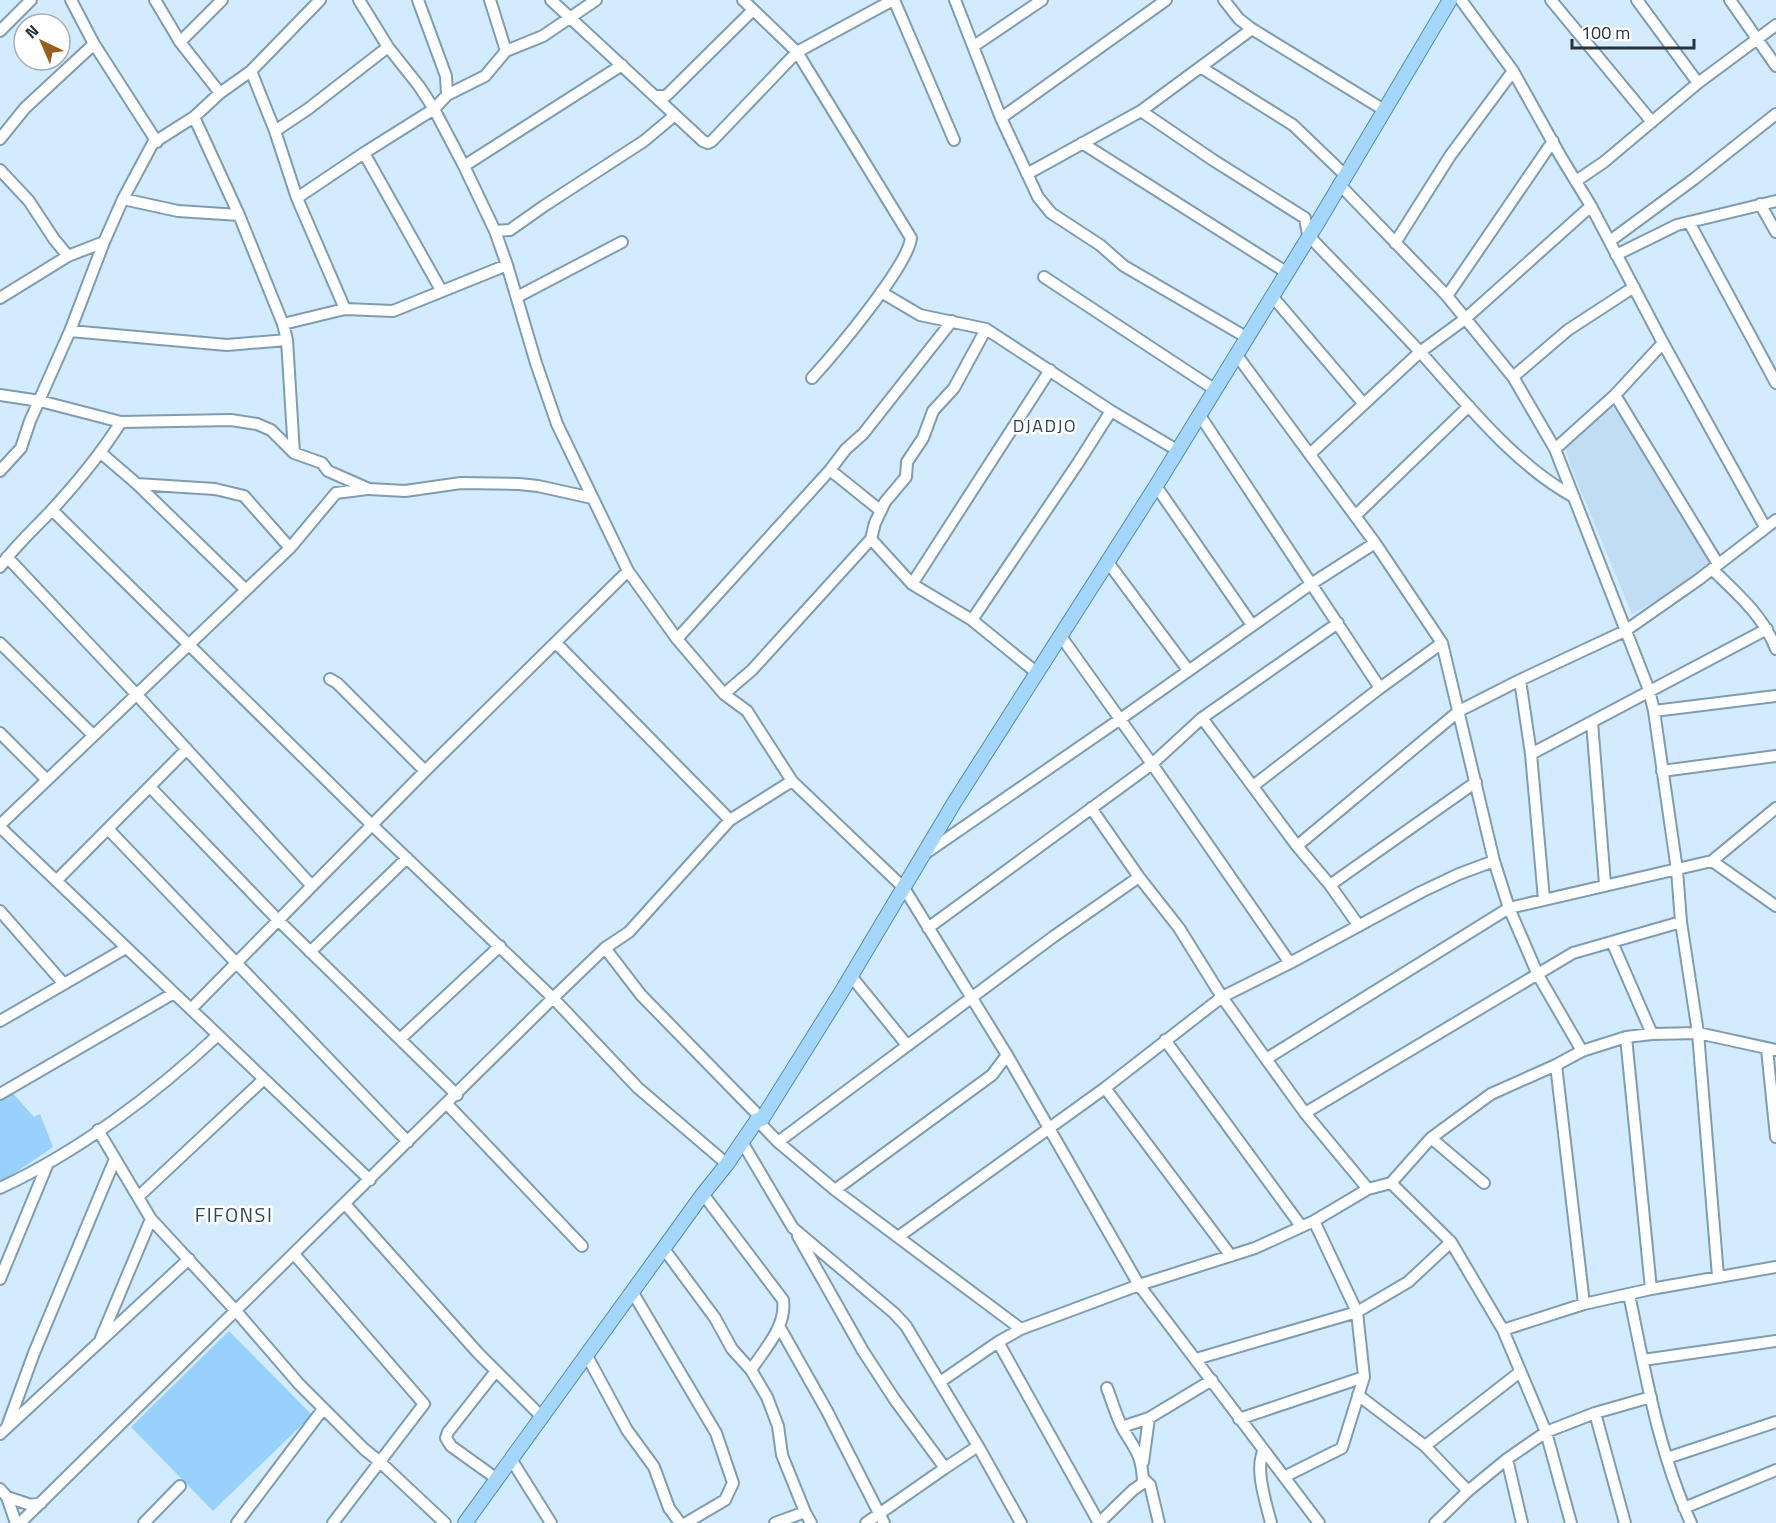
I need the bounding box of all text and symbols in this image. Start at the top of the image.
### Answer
north arrow [12,12,72,72]
scale bar [1572,12,1694,50]
text: N [19,19,44,44]
text: 100 m [1581,19,1630,46]
district label: DJADJO [1013,412,1077,439]
district label: FIFONSI [195,1199,273,1230]

